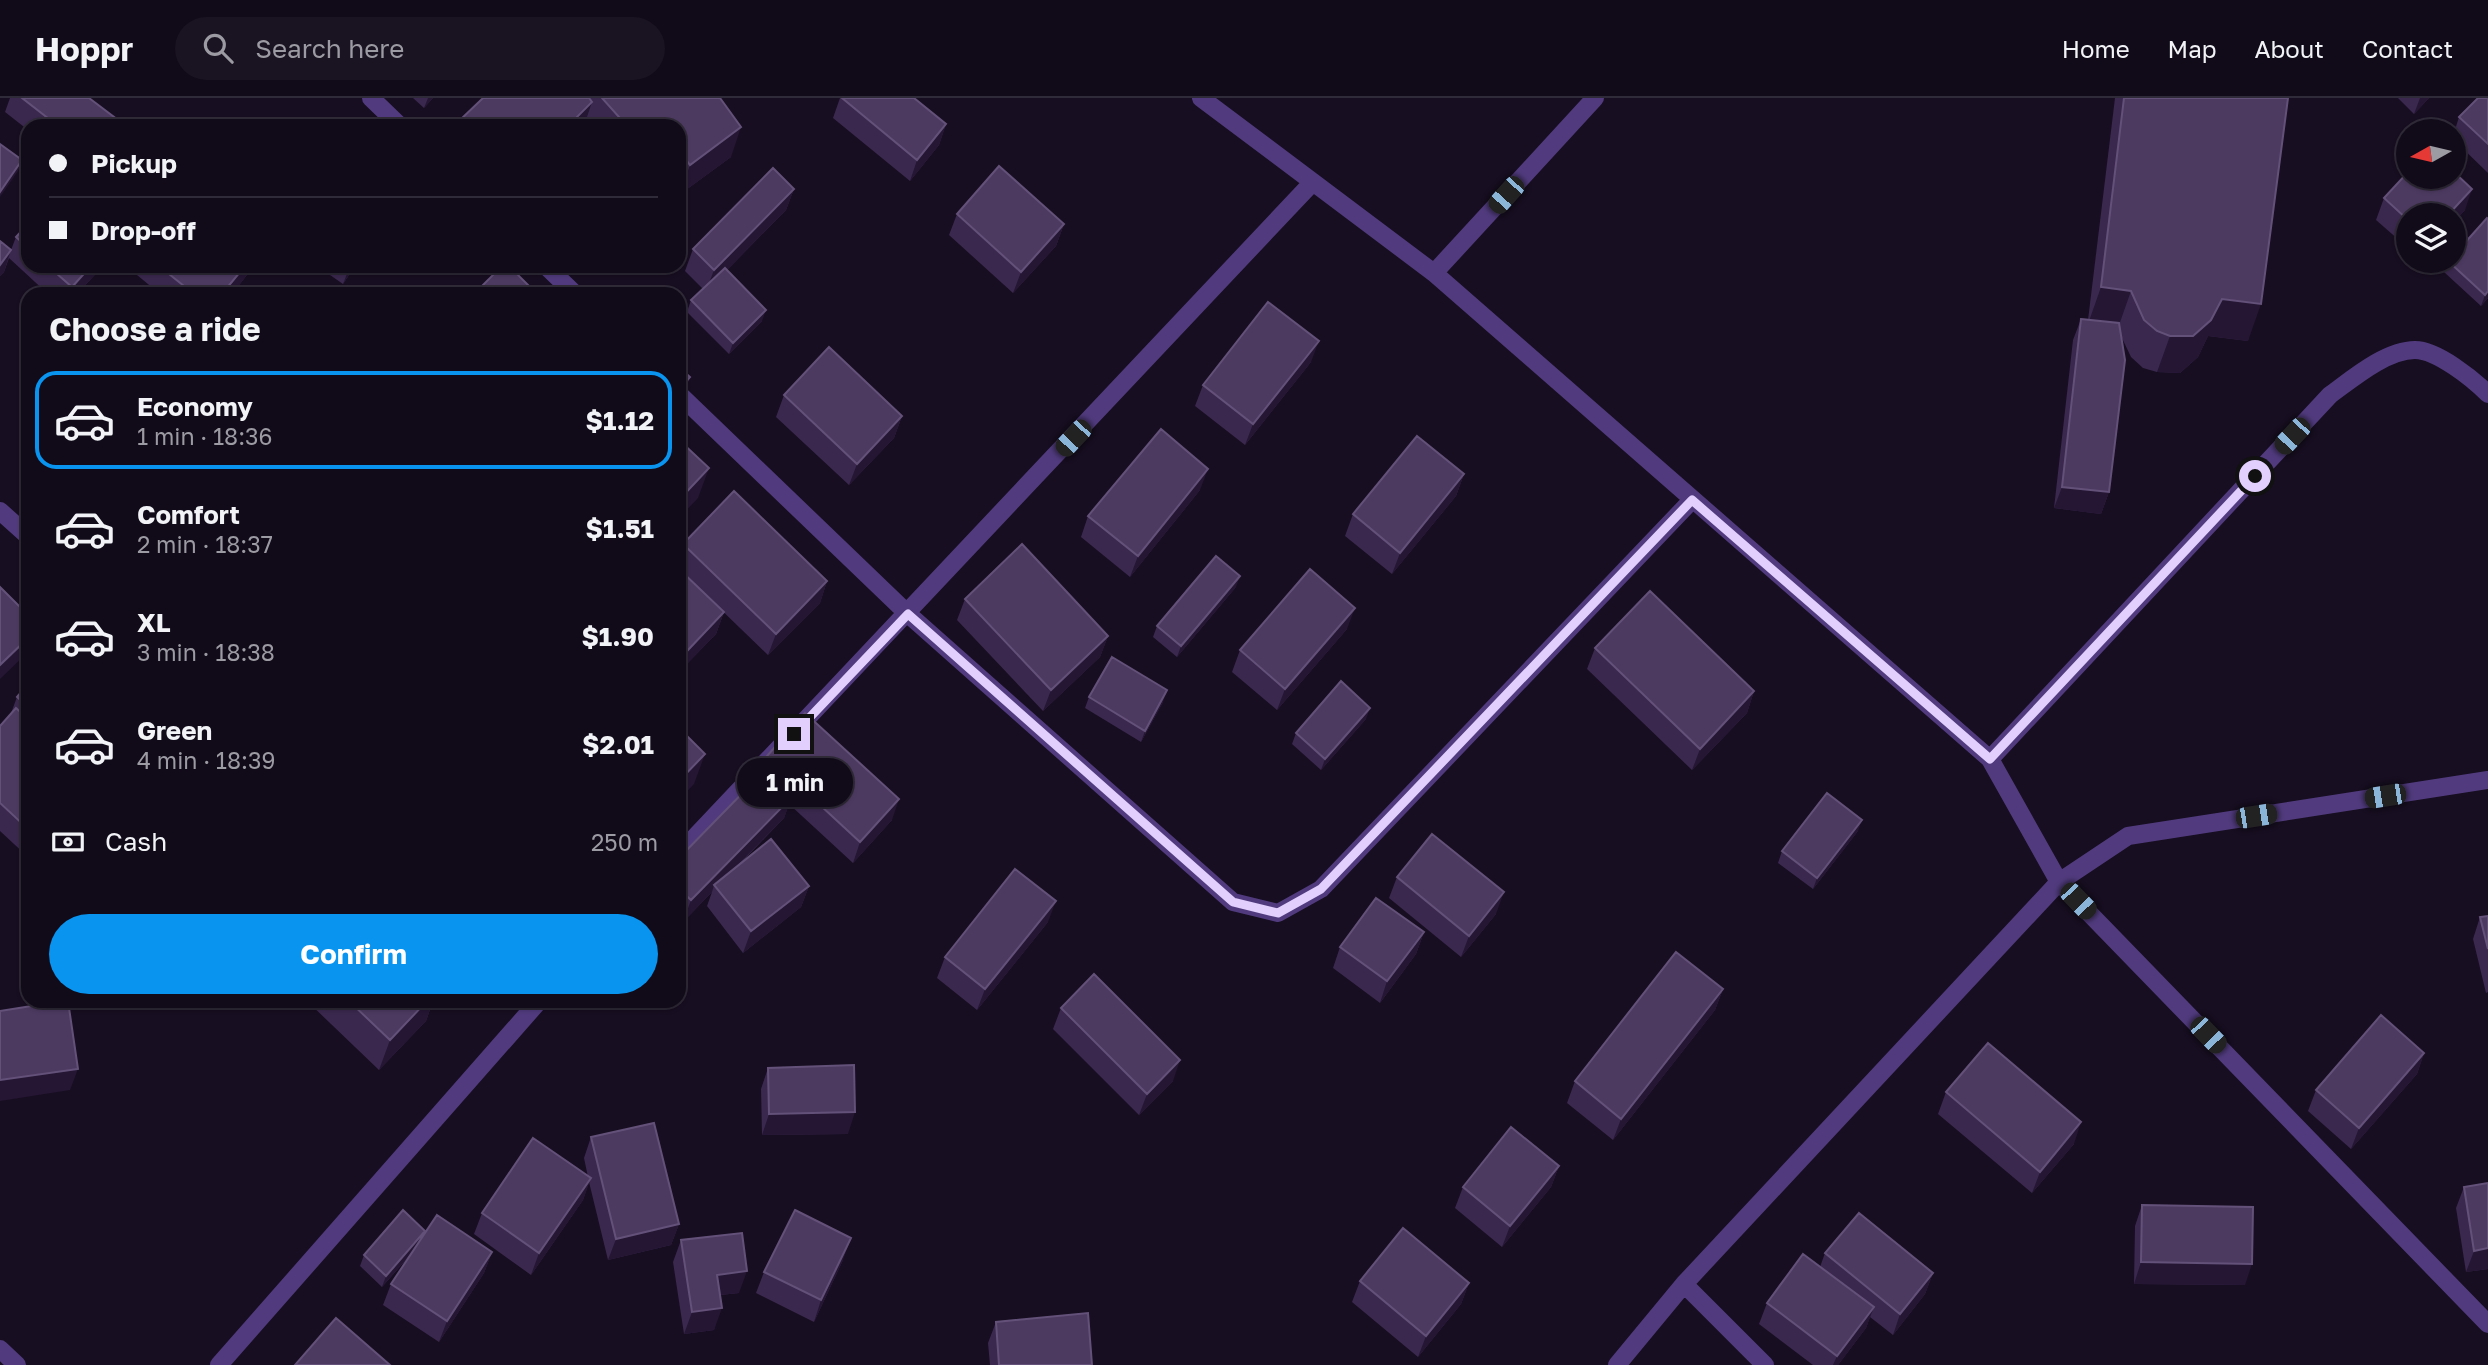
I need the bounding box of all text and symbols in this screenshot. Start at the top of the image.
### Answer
search box [175,17,665,80]
text: Hoppr [35,29,133,68]
icon: search [199,29,237,67]
text: Search here [255,33,404,64]
text: Home [2062,34,2130,63]
text: Map [2168,34,2217,63]
text: About [2255,34,2324,63]
text: Contact [2362,34,2453,63]
north arrow [2396,119,2466,189]
map controls [2396,119,2466,273]
text: Pickup [91,148,177,179]
car [1485,172,1528,218]
button: layers [2396,203,2466,273]
text: Drop-off [91,215,196,246]
text: Choose a ride [49,310,261,348]
icon: car [53,389,116,452]
text: Economy [137,391,253,422]
text: $1.12 [586,405,654,436]
car [2270,413,2315,459]
car [1051,415,1096,461]
text: 1 min · 18:36 [137,422,272,450]
route start [2239,460,2271,492]
icon: car [53,497,116,560]
text: Comfort [137,499,240,530]
text: $1.51 [586,513,654,544]
text: 2 min · 18:37 [137,530,273,558]
icon: car [53,605,116,668]
text: XL [137,607,171,638]
text: $1.90 [581,621,654,652]
text: 3 min · 18:38 [137,638,275,666]
icon: car [53,713,116,776]
text: Green [137,715,212,746]
route end [778,718,810,750]
text: $2.01 [582,729,654,760]
text: 4 min · 18:39 [137,746,275,774]
callout: 1 min [736,758,852,808]
text: 1 min [766,768,824,796]
car [2363,782,2408,810]
car [2234,802,2279,830]
icon: cash [49,823,87,861]
text: Cash [105,826,167,857]
text: 250 m [591,828,658,856]
car [2056,879,2101,923]
button: Confirm [49,914,658,994]
car [2186,1013,2231,1057]

